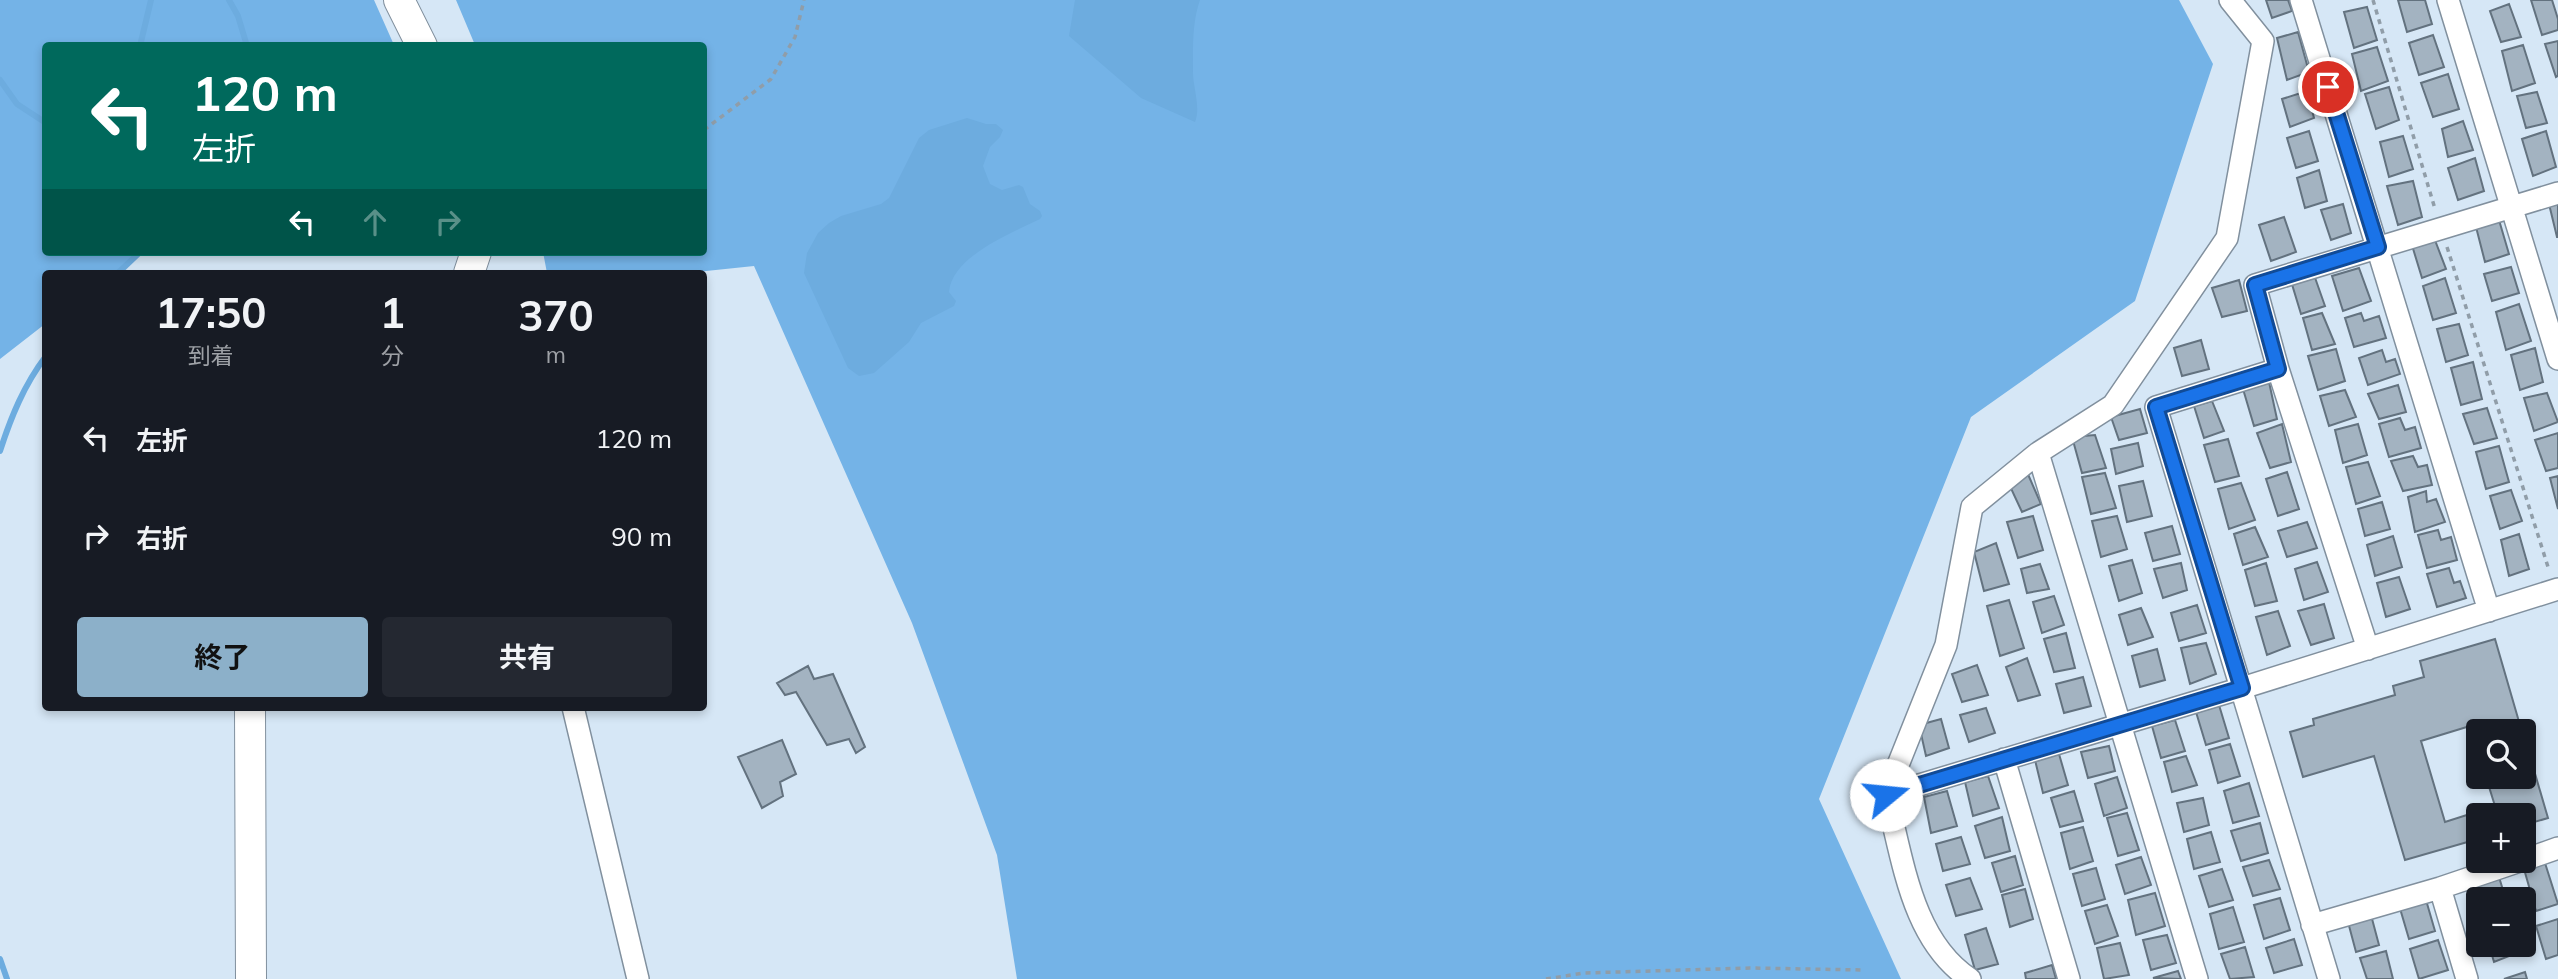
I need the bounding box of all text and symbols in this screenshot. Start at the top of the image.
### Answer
pin [2298,57,2358,117]
text: 120 m [192,62,338,123]
icon: arrive [2309,68,2347,106]
icon: left [77,70,168,161]
text: 左折 [192,128,256,168]
icon: left [283,203,321,241]
icon: ahead [356,203,394,241]
icon: right [429,203,467,241]
text: 17:50 [155,286,266,339]
text: 1 [380,286,405,339]
text: 370 [518,289,594,342]
text: m [546,340,566,369]
text: 到着 [188,341,234,370]
text: 分 [381,341,404,370]
icon: left [77,419,115,457]
text: 120 m [596,422,672,455]
text: 左折 [136,424,188,457]
icon: right [77,517,115,555]
text: 90 m [611,520,672,553]
text: 右折 [136,522,188,555]
button: 終了 [77,617,368,697]
button: 共有 [382,617,672,697]
map controls [2466,719,2536,957]
button: search [2466,719,2536,789]
position arrow [1849,758,1923,832]
button: + [2466,803,2536,873]
button: − [2466,887,2536,957]

